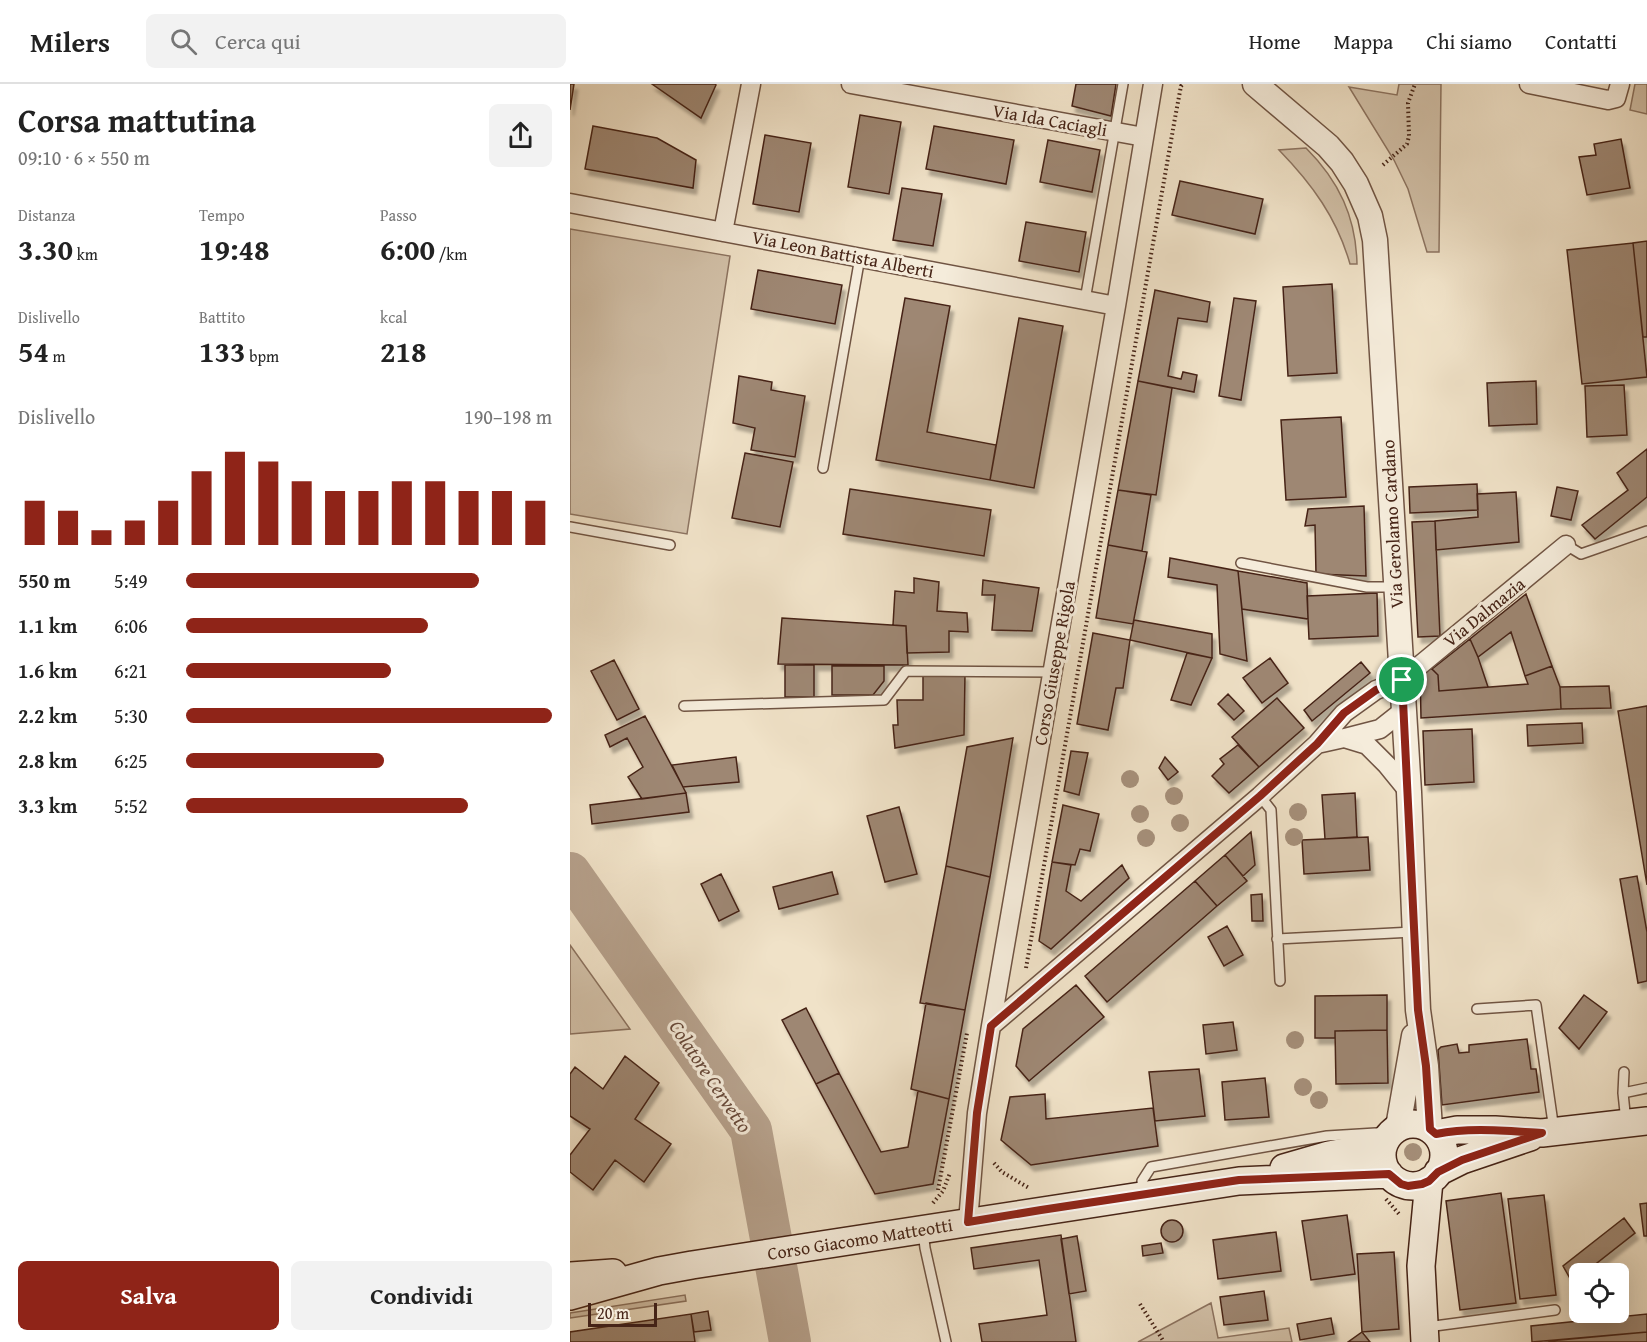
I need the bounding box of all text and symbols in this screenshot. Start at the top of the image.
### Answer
search box [146,14,566,68]
text: Milers [30,21,110,62]
icon: search [167,25,200,58]
text: Cerca qui [215,25,301,57]
text: Home [1249,26,1301,57]
text: Mappa [1334,26,1393,57]
text: Chi siamo [1426,26,1512,57]
text: Contatti [1545,26,1617,57]
text: Corsa mattutina [18,96,256,144]
street label: Via Ida Caciagli [991,97,1109,143]
button: share [489,104,552,167]
text: 09:10 · 6 × 550 m [18,143,150,172]
text: Distanza [18,203,75,227]
text: Tempo [199,203,245,227]
text: Passo [380,203,417,227]
street label: Via Leon Battista Alberti [750,223,936,285]
text: 3.30 [18,227,73,271]
text: 19:48 [199,227,270,271]
text: 6:00 [380,227,435,271]
text: km [73,242,98,266]
text: /km [435,242,467,266]
text: Dislivello [18,305,80,329]
text: Battito [199,305,245,329]
text: kcal [380,305,407,329]
text: 54 [18,329,49,373]
text: 133 [199,329,246,373]
text: 218 [380,329,427,373]
text: m [49,344,66,368]
text: bpm [246,344,279,368]
text: Dislivello [18,402,95,431]
text: 190–198 m [464,402,552,431]
street label: Via Gerolamo Cardano [1374,439,1410,609]
text: 550 m [18,566,71,595]
text: 5:49 [114,566,148,595]
street label: Via Dalmazia [1437,570,1531,653]
street label: Corso Giuseppe Rigola [1026,578,1082,747]
text: 1.1 km [18,611,77,640]
text: 6:06 [114,611,148,640]
pin [1376,654,1427,705]
text: 1.6 km [18,656,77,685]
text: 6:21 [114,656,148,685]
icon: arrive [1385,663,1418,696]
text: 2.2 km [18,701,77,730]
text: 5:30 [114,701,148,730]
text: 2.8 km [18,746,77,775]
text: 6:25 [114,746,148,775]
text: 3.3 km [18,791,77,820]
text: 5:52 [114,791,148,820]
water label: Colatore Cervetto [663,1014,760,1138]
street label: Corso Giacomo Matteotti [765,1211,955,1267]
button: Salva [18,1261,279,1330]
button: Condividi [291,1261,552,1330]
map controls [1569,1263,1629,1323]
button: locate [1569,1263,1629,1323]
scale bar [588,1300,657,1328]
text: 20 m [597,1301,629,1325]

